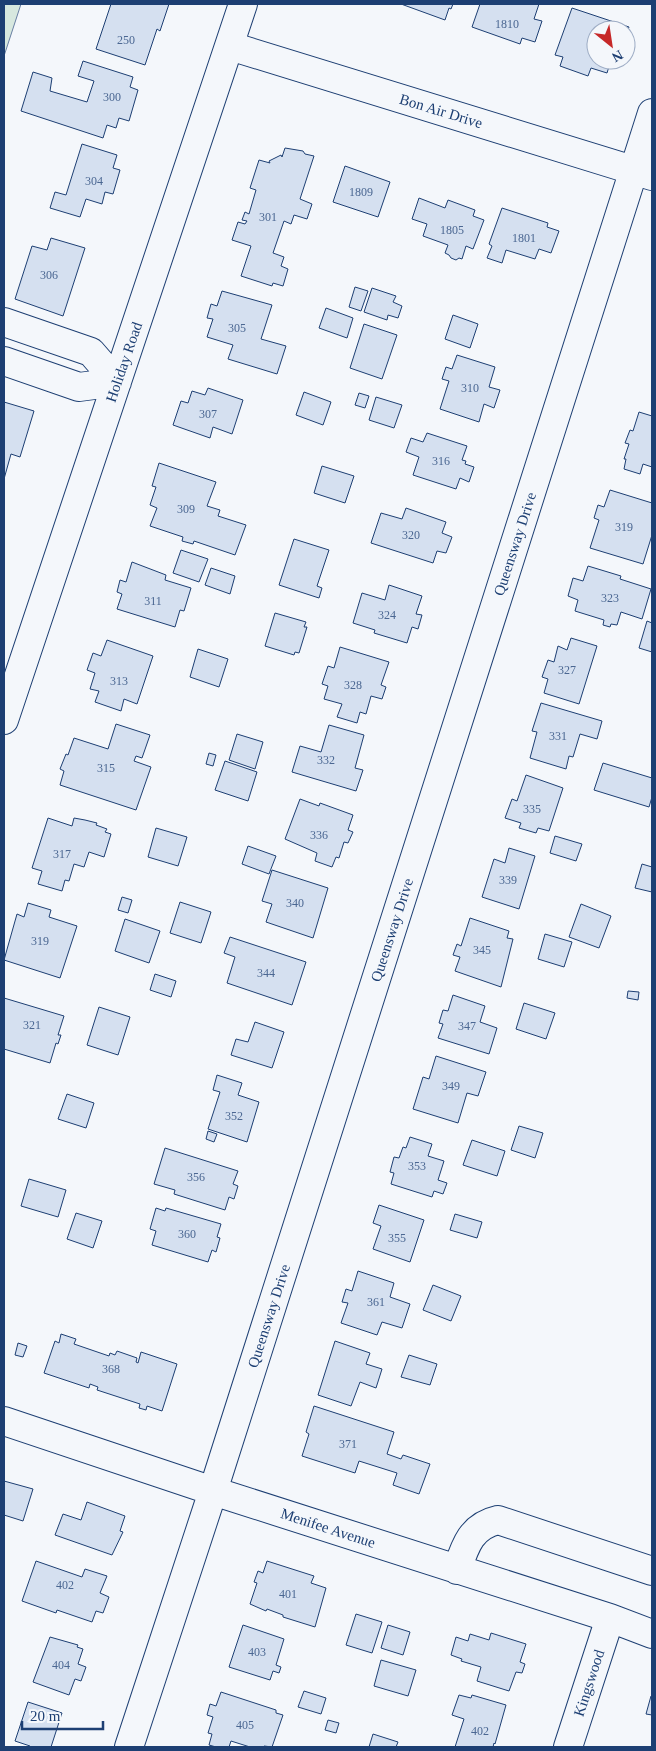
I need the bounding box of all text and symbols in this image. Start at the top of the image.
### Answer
house number: 1810 [495,17,519,31]
north arrow [586,20,636,70]
house number: 250 [117,33,135,47]
text: N [609,47,625,65]
house number: 300 [103,90,121,104]
street label: Bon Air Drive [398,91,485,131]
house number: 304 [85,174,103,188]
house number: 1809 [349,185,373,199]
house number: 301 [259,210,277,224]
house number: 1805 [440,223,464,237]
house number: 1801 [512,231,536,245]
house number: 306 [40,268,58,282]
street label: Holiday Road [103,319,145,404]
house number: 305 [228,321,246,335]
house number: 310 [461,381,479,395]
house number: 307 [199,407,217,421]
house number: 316 [432,454,450,468]
street label: Queensway Drive [491,490,539,598]
house number: 309 [177,502,195,516]
house number: 319 [615,520,633,534]
house number: 320 [402,528,420,542]
house number: 323 [601,591,619,605]
house number: 311 [144,594,162,608]
house number: 324 [378,608,396,622]
house number: 327 [558,663,576,677]
house number: 313 [110,674,128,688]
house number: 328 [344,678,362,692]
house number: 331 [549,729,567,743]
house number: 332 [317,753,335,767]
house number: 315 [97,761,115,775]
house number: 335 [523,802,541,816]
house number: 336 [310,828,328,842]
house number: 317 [53,847,71,861]
house number: 339 [499,873,517,887]
street label: Queensway Drive [368,876,416,984]
house number: 340 [286,896,304,910]
house number: 319 [31,934,49,948]
house number: 345 [473,943,491,957]
house number: 344 [257,966,275,980]
house number: 321 [23,1018,41,1032]
house number: 347 [458,1019,476,1033]
house number: 349 [442,1079,460,1093]
house number: 352 [225,1109,243,1123]
house number: 353 [408,1159,426,1173]
house number: 356 [187,1170,205,1184]
house number: 360 [178,1227,196,1241]
house number: 355 [388,1231,406,1245]
street label: Queensway Drive [245,1262,293,1370]
house number: 361 [367,1295,385,1309]
house number: 368 [102,1362,120,1376]
house number: 371 [339,1437,357,1451]
street label: Menifee Avenue [279,1505,378,1551]
house number: 402 [56,1578,74,1592]
house number: 401 [279,1587,297,1601]
house number: 403 [248,1645,266,1659]
street label: Kingswood [571,1647,607,1718]
house number: 404 [52,1658,70,1672]
scale bar [22,1698,104,1730]
text: 20 m [30,1708,61,1724]
house number: 405 [236,1718,254,1732]
house number: 402 [471,1724,489,1738]

